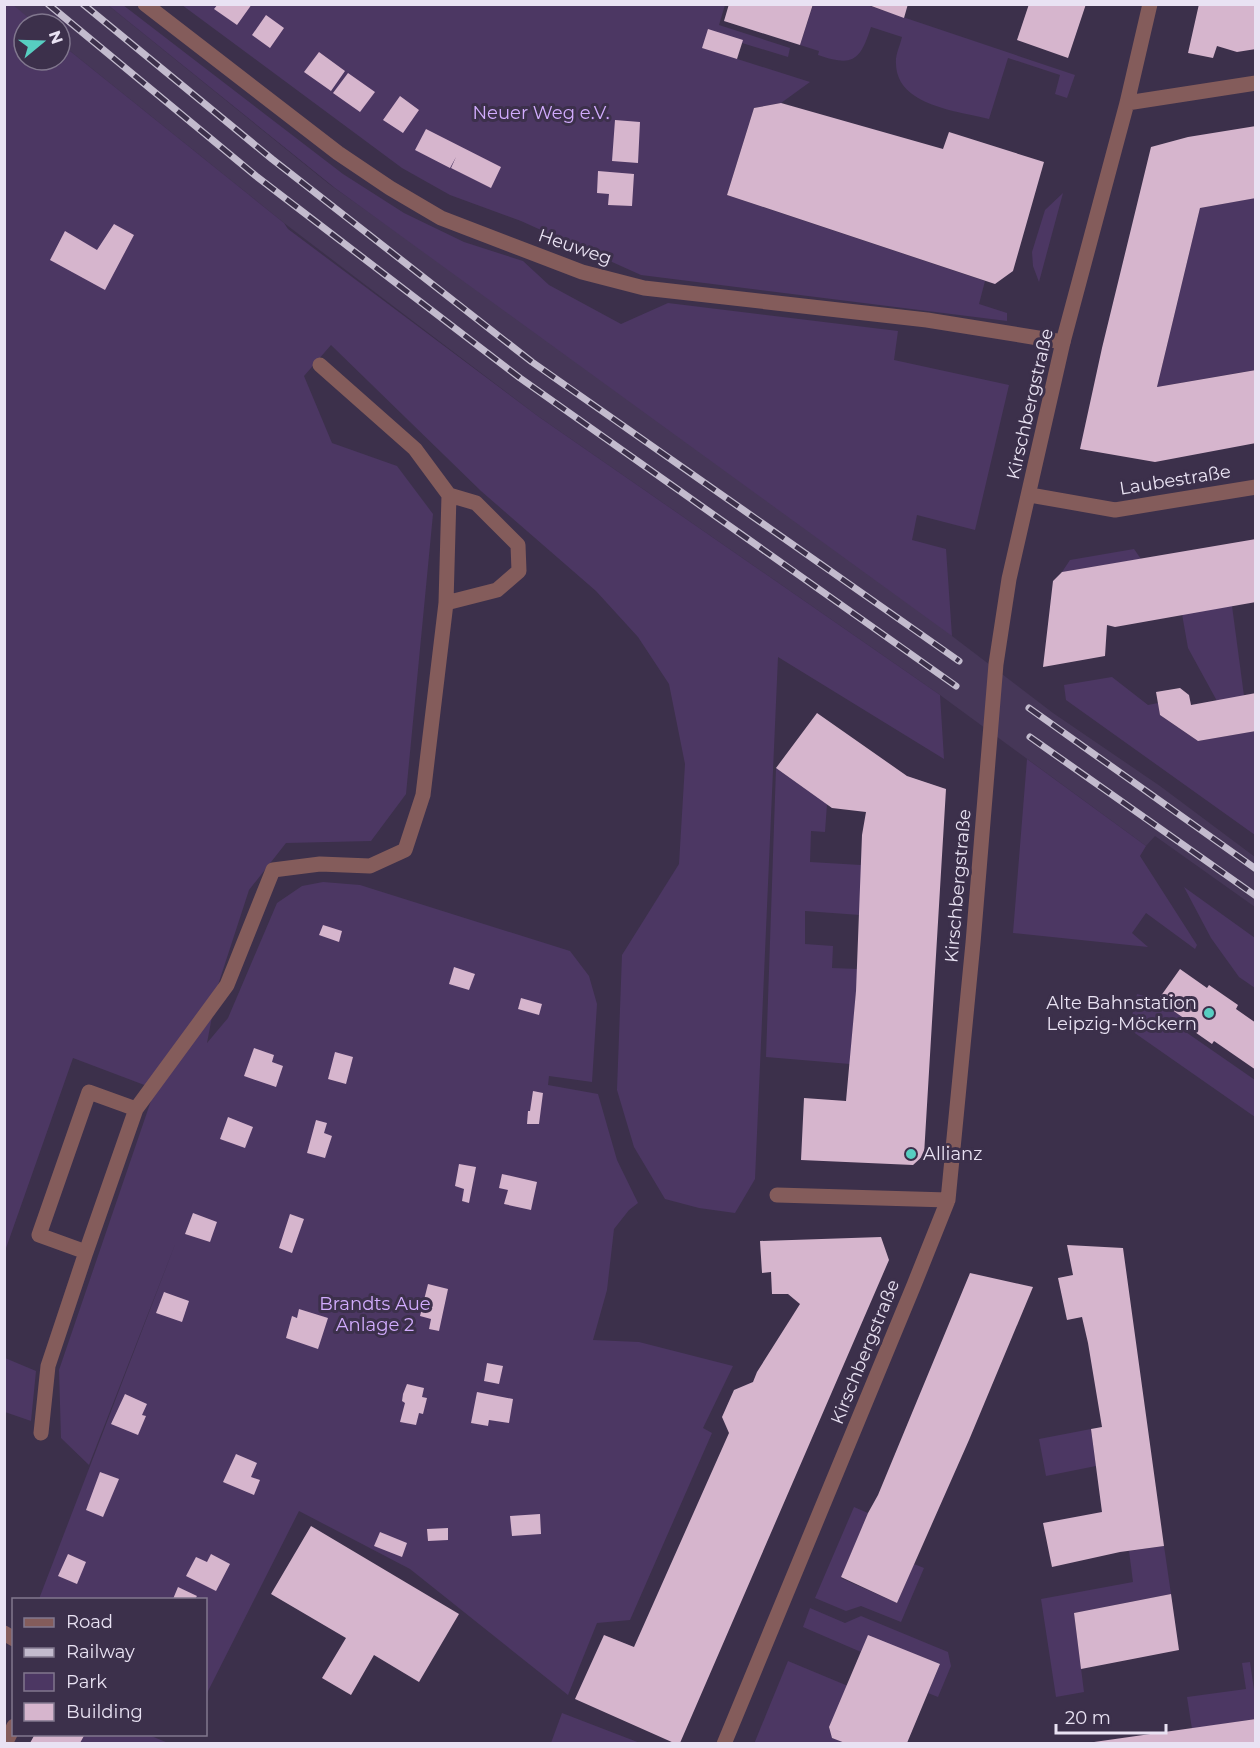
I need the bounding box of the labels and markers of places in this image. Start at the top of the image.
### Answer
place label: Alte Bahnstation Leipzig-Möckern [1046,992,1197,1035]
marker: Alte Bahnstation Leipzig-Möckern [1202,1006,1216,1020]
place label: Allianz [923,1143,982,1165]
marker: Allianz [904,1147,918,1161]

